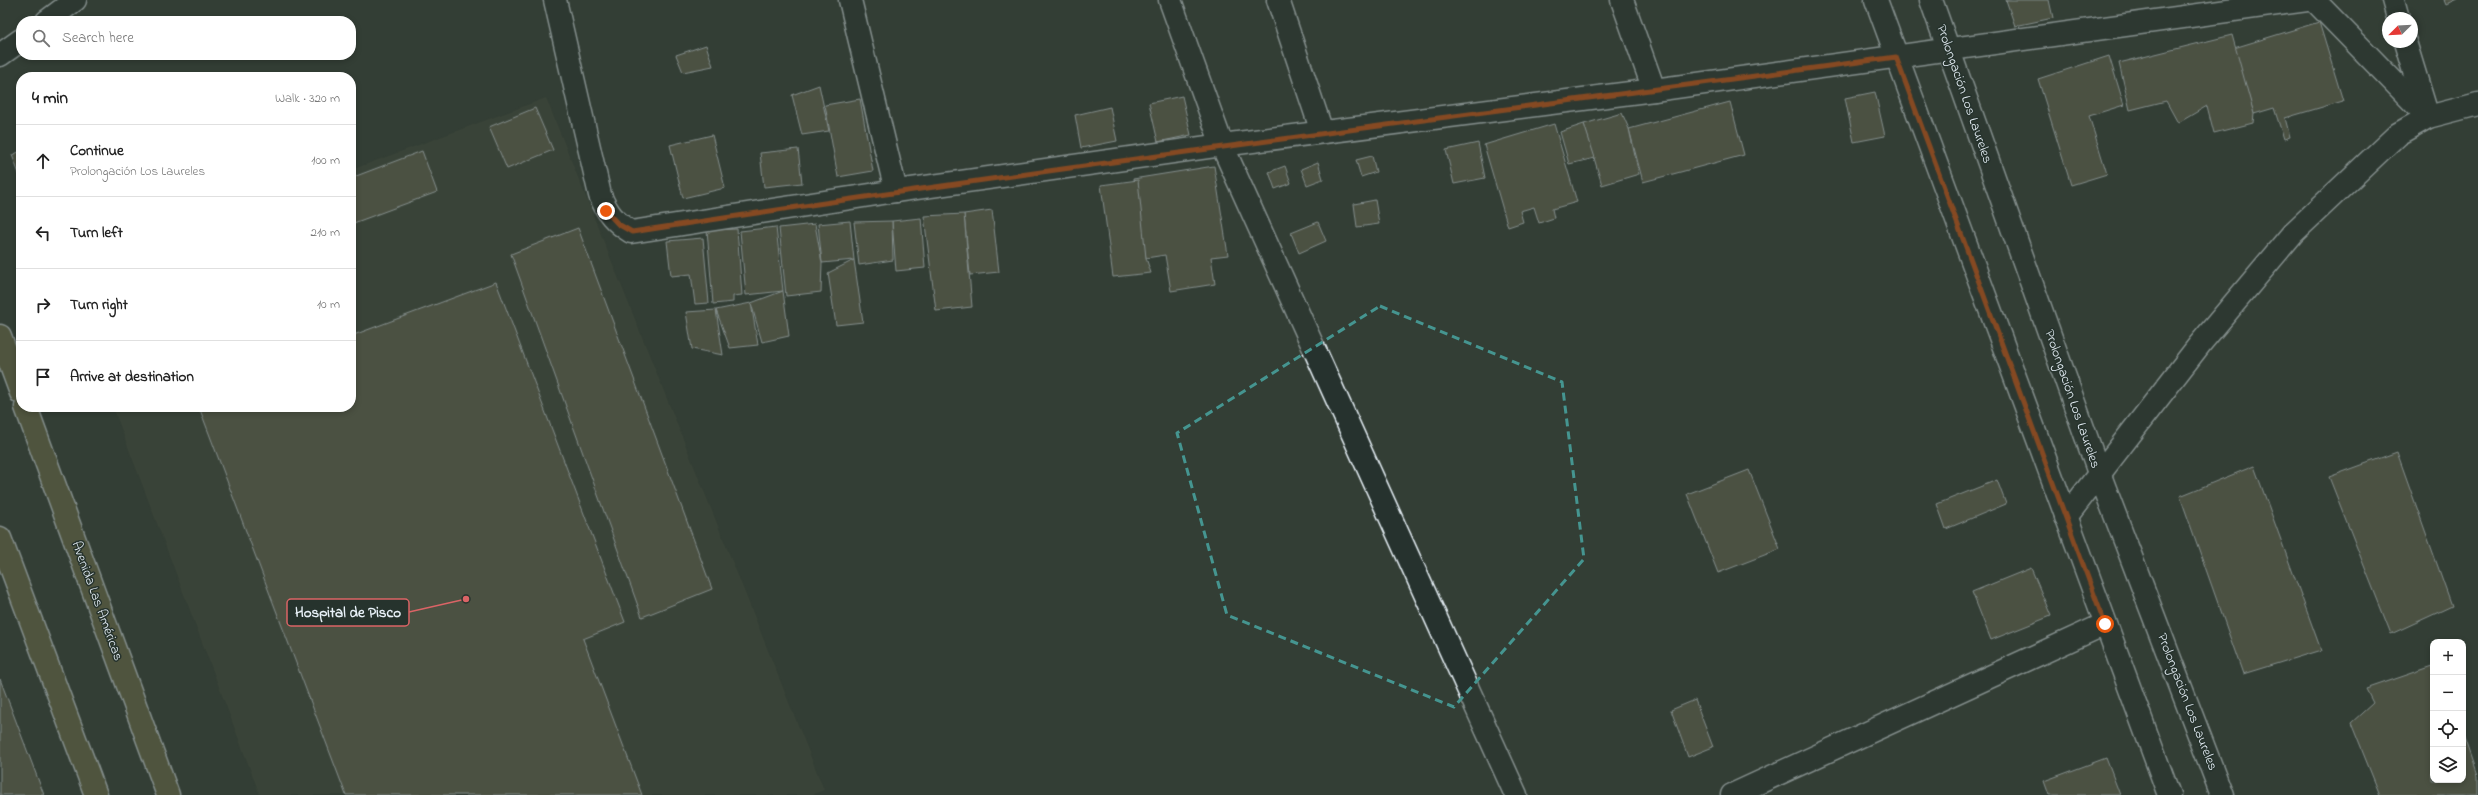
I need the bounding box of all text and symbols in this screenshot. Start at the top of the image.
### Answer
north arrow [2382,12,2418,48]
search box [16,16,356,60]
street label: Prolongación Los Laureles [1929,22,1998,167]
icon: search [30,27,52,49]
text: Search here [62,27,134,49]
text: 4 min [32,86,68,111]
text: Walk · 320 m [275,89,340,108]
text: Continue [70,140,124,162]
icon: ahead [32,150,54,172]
text: 100 m [311,151,340,170]
text: Prolongación Los Laureles [70,162,205,181]
route end [597,202,615,220]
icon: left [32,222,54,244]
text: Turn left [70,222,123,244]
text: 210 m [310,223,340,242]
icon: right [32,294,54,316]
text: Turn right [70,294,128,316]
text: 10 m [317,295,340,314]
street label: Prolongación Los Laureles [2037,327,2106,472]
icon: arrive [32,366,54,388]
text: Arrive at destination [70,366,194,388]
street label: Avenida Las Américas [66,538,128,664]
callout: Hospital de Pisco [287,599,409,626]
text: Hospital de Pisco [295,602,401,624]
route start [2096,615,2114,633]
street label: Prolongación Los Laureles [2150,630,2223,774]
map controls [2430,639,2466,783]
button: + [2430,639,2466,675]
button: − [2430,675,2466,711]
button: locate [2430,711,2466,747]
button: layers [2430,747,2466,783]

